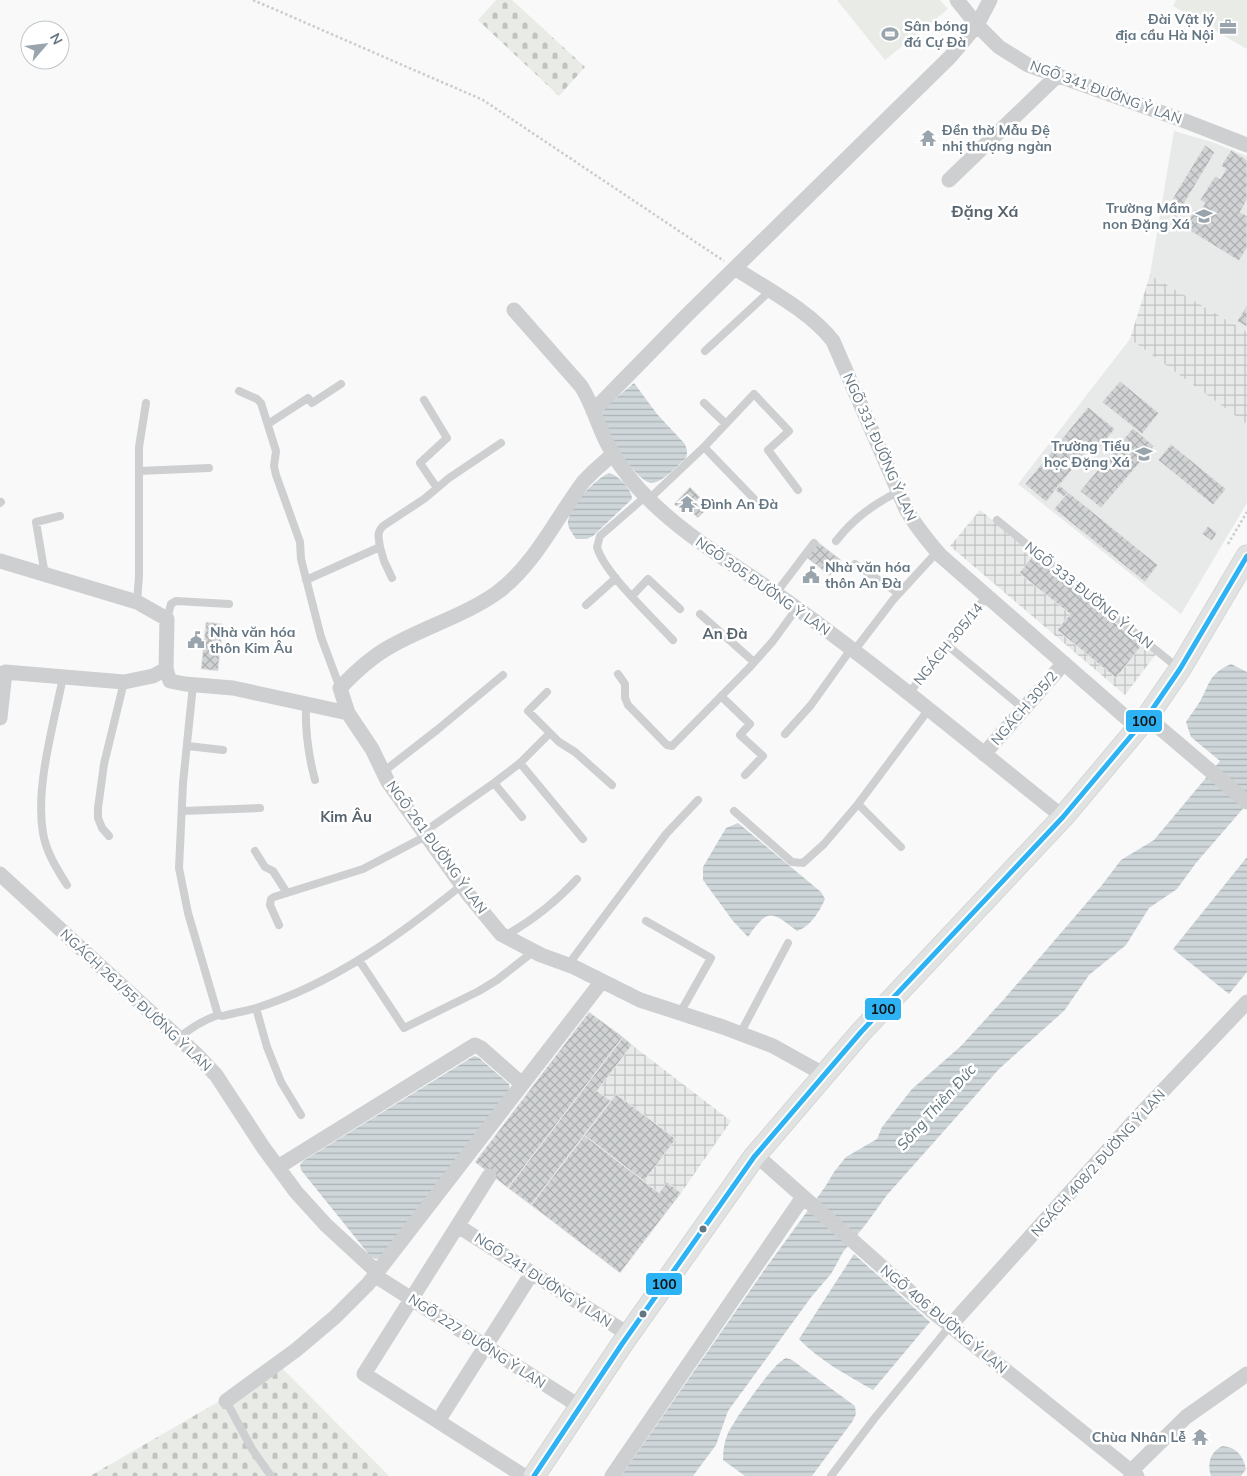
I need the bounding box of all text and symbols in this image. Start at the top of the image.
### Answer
place label: Đài Vật lý địa cầu Hà Nội [1115,10,1214,44]
place label: Sân bóng đá Cự Đà [904,17,968,51]
office icon: Đài Vật lý địa cầu Hà Nội [1218,17,1238,37]
north arrow [20,20,70,70]
sports icon: Sân bóng đá Cự Đà [880,24,900,44]
text: N [46,30,67,48]
street label: NGÕ 341 ĐƯỜNG Ỷ LAN [1028,56,1184,128]
place label: Đền thờ Mẫu Đệ nhị thượng ngàn [941,121,1052,155]
temple icon: Đền thờ Mẫu Đệ nhị thượng ngàn [918,128,938,148]
place label: Trường Mầm non Đặng Xá [1103,199,1190,233]
district label: Đặng Xá [951,201,1018,221]
school or university icon: Trường Mầm non Đặng Xá [1194,206,1214,226]
street label: NGÕ 331 ĐƯỜNG Ỷ LAN [839,370,921,524]
place label: Trường Tiểu học Đặng Xá [1044,437,1130,471]
school or university icon: Trường Tiểu học Đặng Xá [1134,444,1154,464]
temple icon: Đình An Đà [677,494,697,514]
place label: Đình An Đà [700,495,778,513]
street label: NGÕ 305 ĐƯỜNG Ỷ LAN [692,533,834,639]
street label: NGÕ 333 ĐƯỜNG Ỷ LAN [1021,538,1157,652]
place label: Nhà văn hóa thôn An Đà [825,558,911,592]
public building icon: Nhà văn hóa thôn An Đà [801,565,821,585]
street label: NGÁCH 305/14 [909,599,987,689]
place label: Nhà văn hóa thôn Kim Âu [210,623,296,657]
district label: An Đà [702,624,748,643]
public building icon: Nhà văn hóa thôn Kim Âu [186,630,206,650]
street label: NGÁCH 305/2 [987,667,1061,749]
line badge: 100 [1125,709,1163,733]
text: 100 [1131,712,1157,730]
street label: NGÕ 261 ĐƯỜNG Ỷ LAN [383,777,491,917]
district label: Kim Âu [320,807,372,826]
street label: NGÁCH 261/55 ĐƯỜNG Ỷ LAN [57,925,215,1075]
line badge: 100 [864,997,902,1021]
text: 100 [870,1000,896,1018]
water label: Sông Thiên Đức [892,1060,980,1154]
street label: NGÁCH 408/2 ĐƯỜNG Ỷ LAN [1027,1086,1169,1240]
unlabelled marker [698,1224,708,1234]
street label: NGÕ 241 ĐƯỜNG Ỷ LAN [471,1229,615,1331]
street label: NGÕ 406 ĐƯỜNG Ỷ LAN [877,1261,1011,1377]
line badge: 100 [645,1272,683,1296]
text: 100 [651,1275,677,1293]
street label: NGÕ 227 ĐƯỜNG Ỷ LAN [405,1290,549,1392]
unlabelled marker [638,1309,648,1319]
temple icon: Chùa Nhân Lễ [1190,1427,1210,1447]
place label: Chùa Nhân Lễ [1092,1428,1186,1446]

